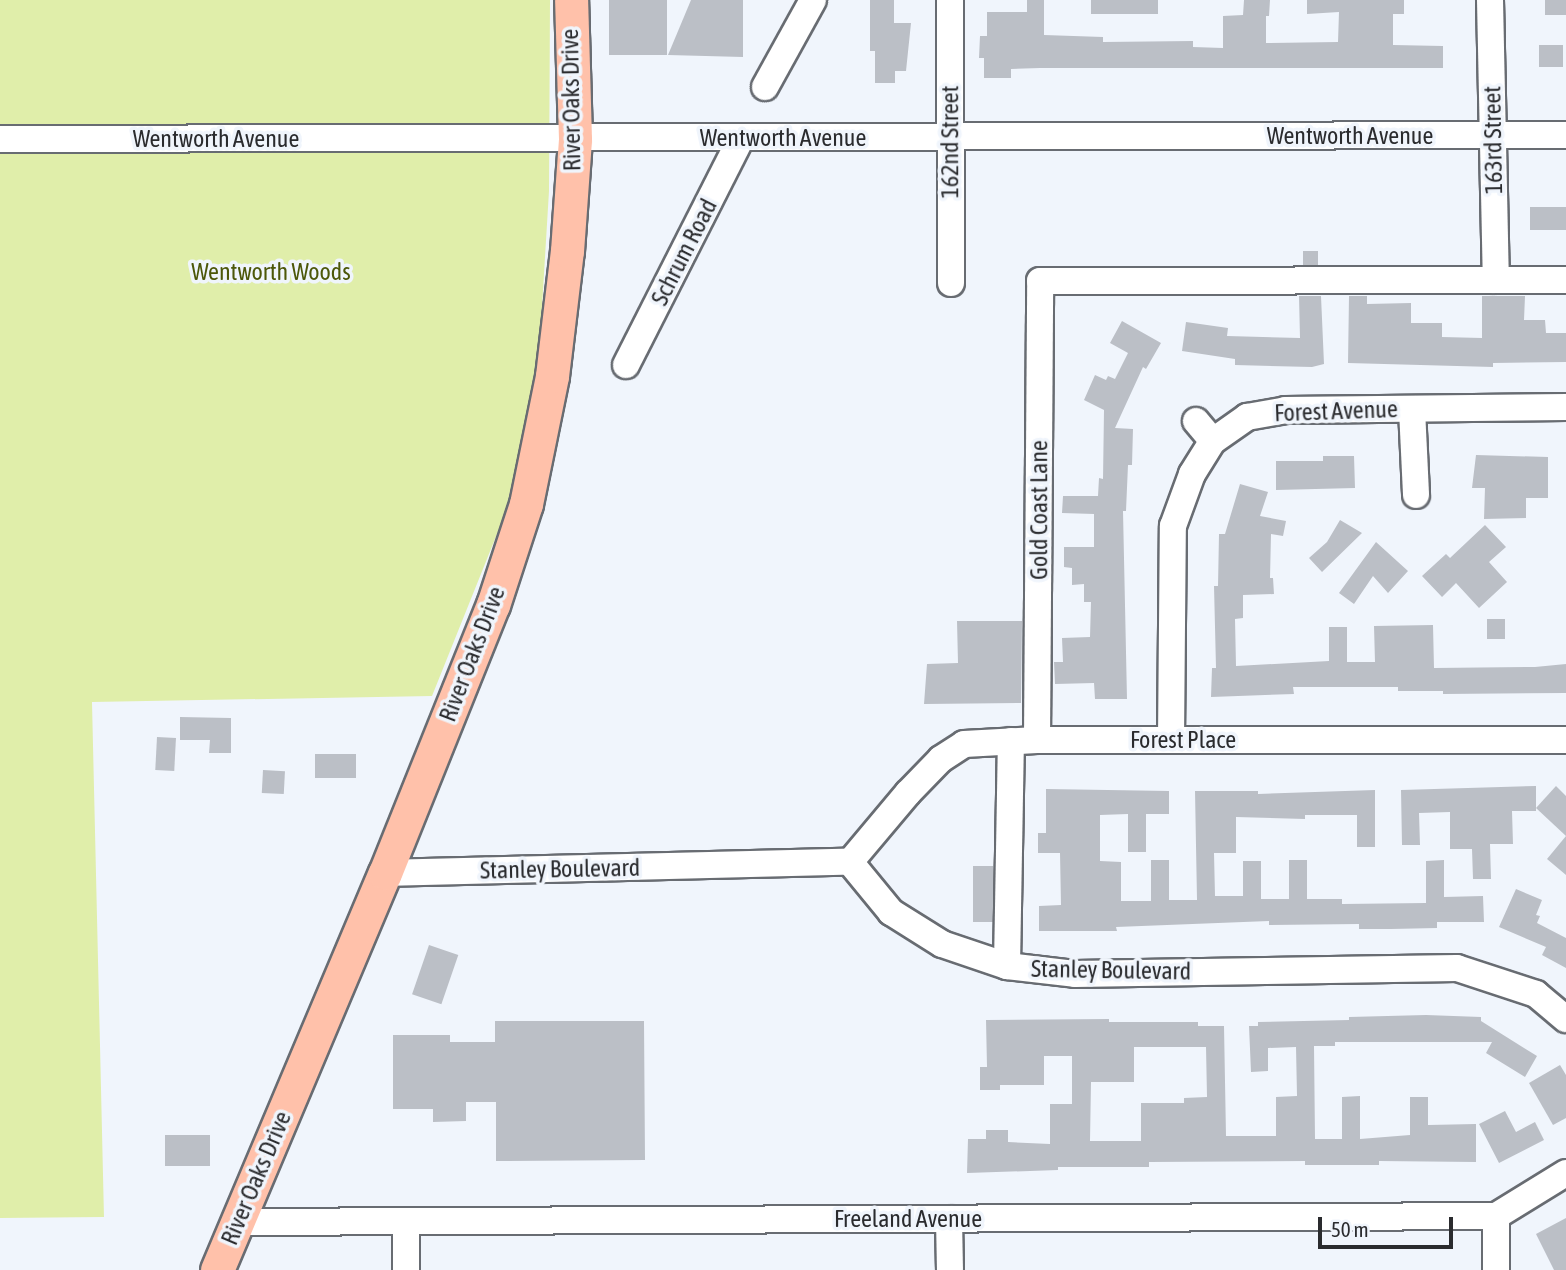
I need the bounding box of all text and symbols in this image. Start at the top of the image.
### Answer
street label: River Oaks Drive [555,29,587,171]
street label: 162nd Street [936,86,964,198]
street label: 163rd Street [1478,86,1508,194]
street label: Wentworth Avenue [1267,122,1433,150]
street label: Wentworth Avenue [700,124,866,152]
street label: Wentworth Avenue [133,125,299,153]
street label: Schrum Road [645,194,723,310]
park label: Wentworth Woods [191,258,351,286]
street label: Forest Avenue [1274,394,1398,428]
street label: Gold Coast Lane [1025,440,1053,580]
street label: River Oaks Drive [433,582,511,726]
street label: Forest Place [1130,726,1236,754]
street label: Stanley Boulevard [480,853,640,885]
street label: Stanley Boulevard [1031,954,1191,986]
street label: River Oaks Drive [215,1107,297,1249]
scale bar [1321,1204,1456,1248]
street label: Freeland Avenue [834,1205,982,1233]
text: 50 m [1331,1217,1369,1241]

